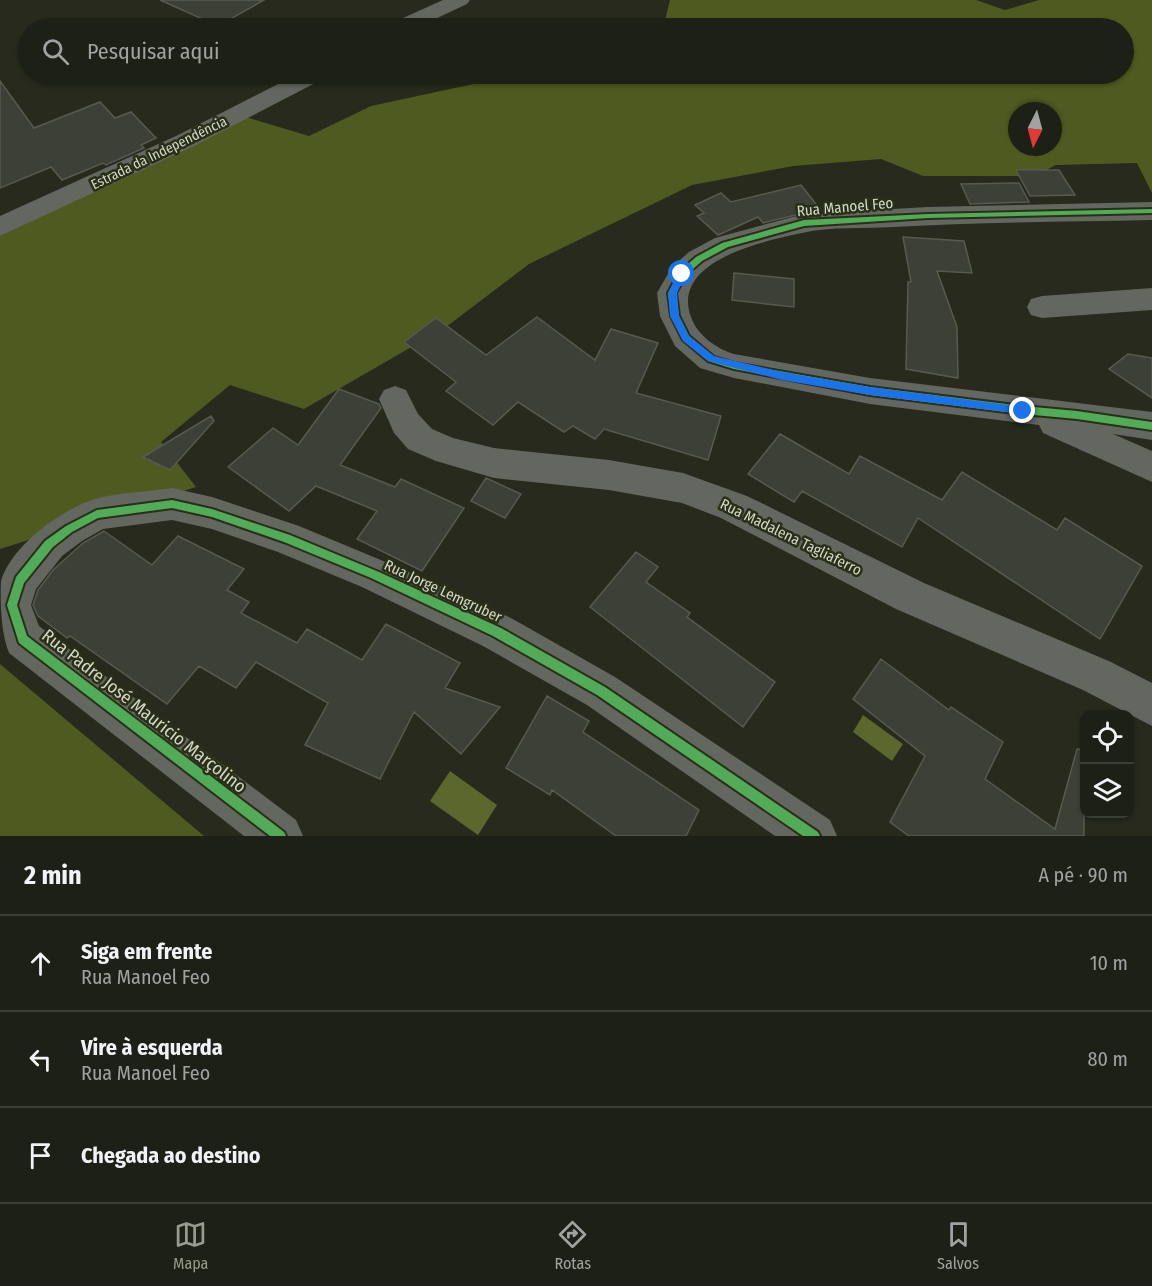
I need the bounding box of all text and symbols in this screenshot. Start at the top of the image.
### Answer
search box [18,18,1134,84]
icon: search [39,35,72,68]
text: Pesquisar aqui [87,38,219,65]
north arrow [1008,102,1062,156]
street label: Estrada da Independência [88,113,230,193]
street label: Rua Manoel Feo [796,194,894,220]
route start [668,260,694,286]
route end [1009,397,1035,423]
street label: Rua Madalena Tagliaferro [717,495,865,579]
street label: Rua Jorge Lemgruber [381,556,505,626]
street label: Rua Padre José Mauricio Marçolino [37,624,251,798]
map controls [1080,710,1134,818]
button: locate [1080,710,1134,764]
button: layers [1080,764,1134,818]
text: 2 min [24,860,82,891]
text: A pé · 90 m [1038,863,1128,887]
text: Siga em frente [81,938,212,965]
icon: ahead [24,947,57,980]
text: 10 m [1090,951,1128,975]
text: Rua Manoel Feo [81,965,210,989]
text: Vire à esquerda [81,1034,223,1061]
icon: left [24,1043,57,1076]
text: 80 m [1088,1047,1128,1071]
text: Rua Manoel Feo [81,1061,210,1085]
icon: arrive [24,1139,57,1172]
text: Chegada ao destino [81,1142,261,1169]
tab: Mapa [173,1218,208,1273]
tab: Rotas [554,1218,591,1273]
tab: Salvos [937,1218,979,1273]

